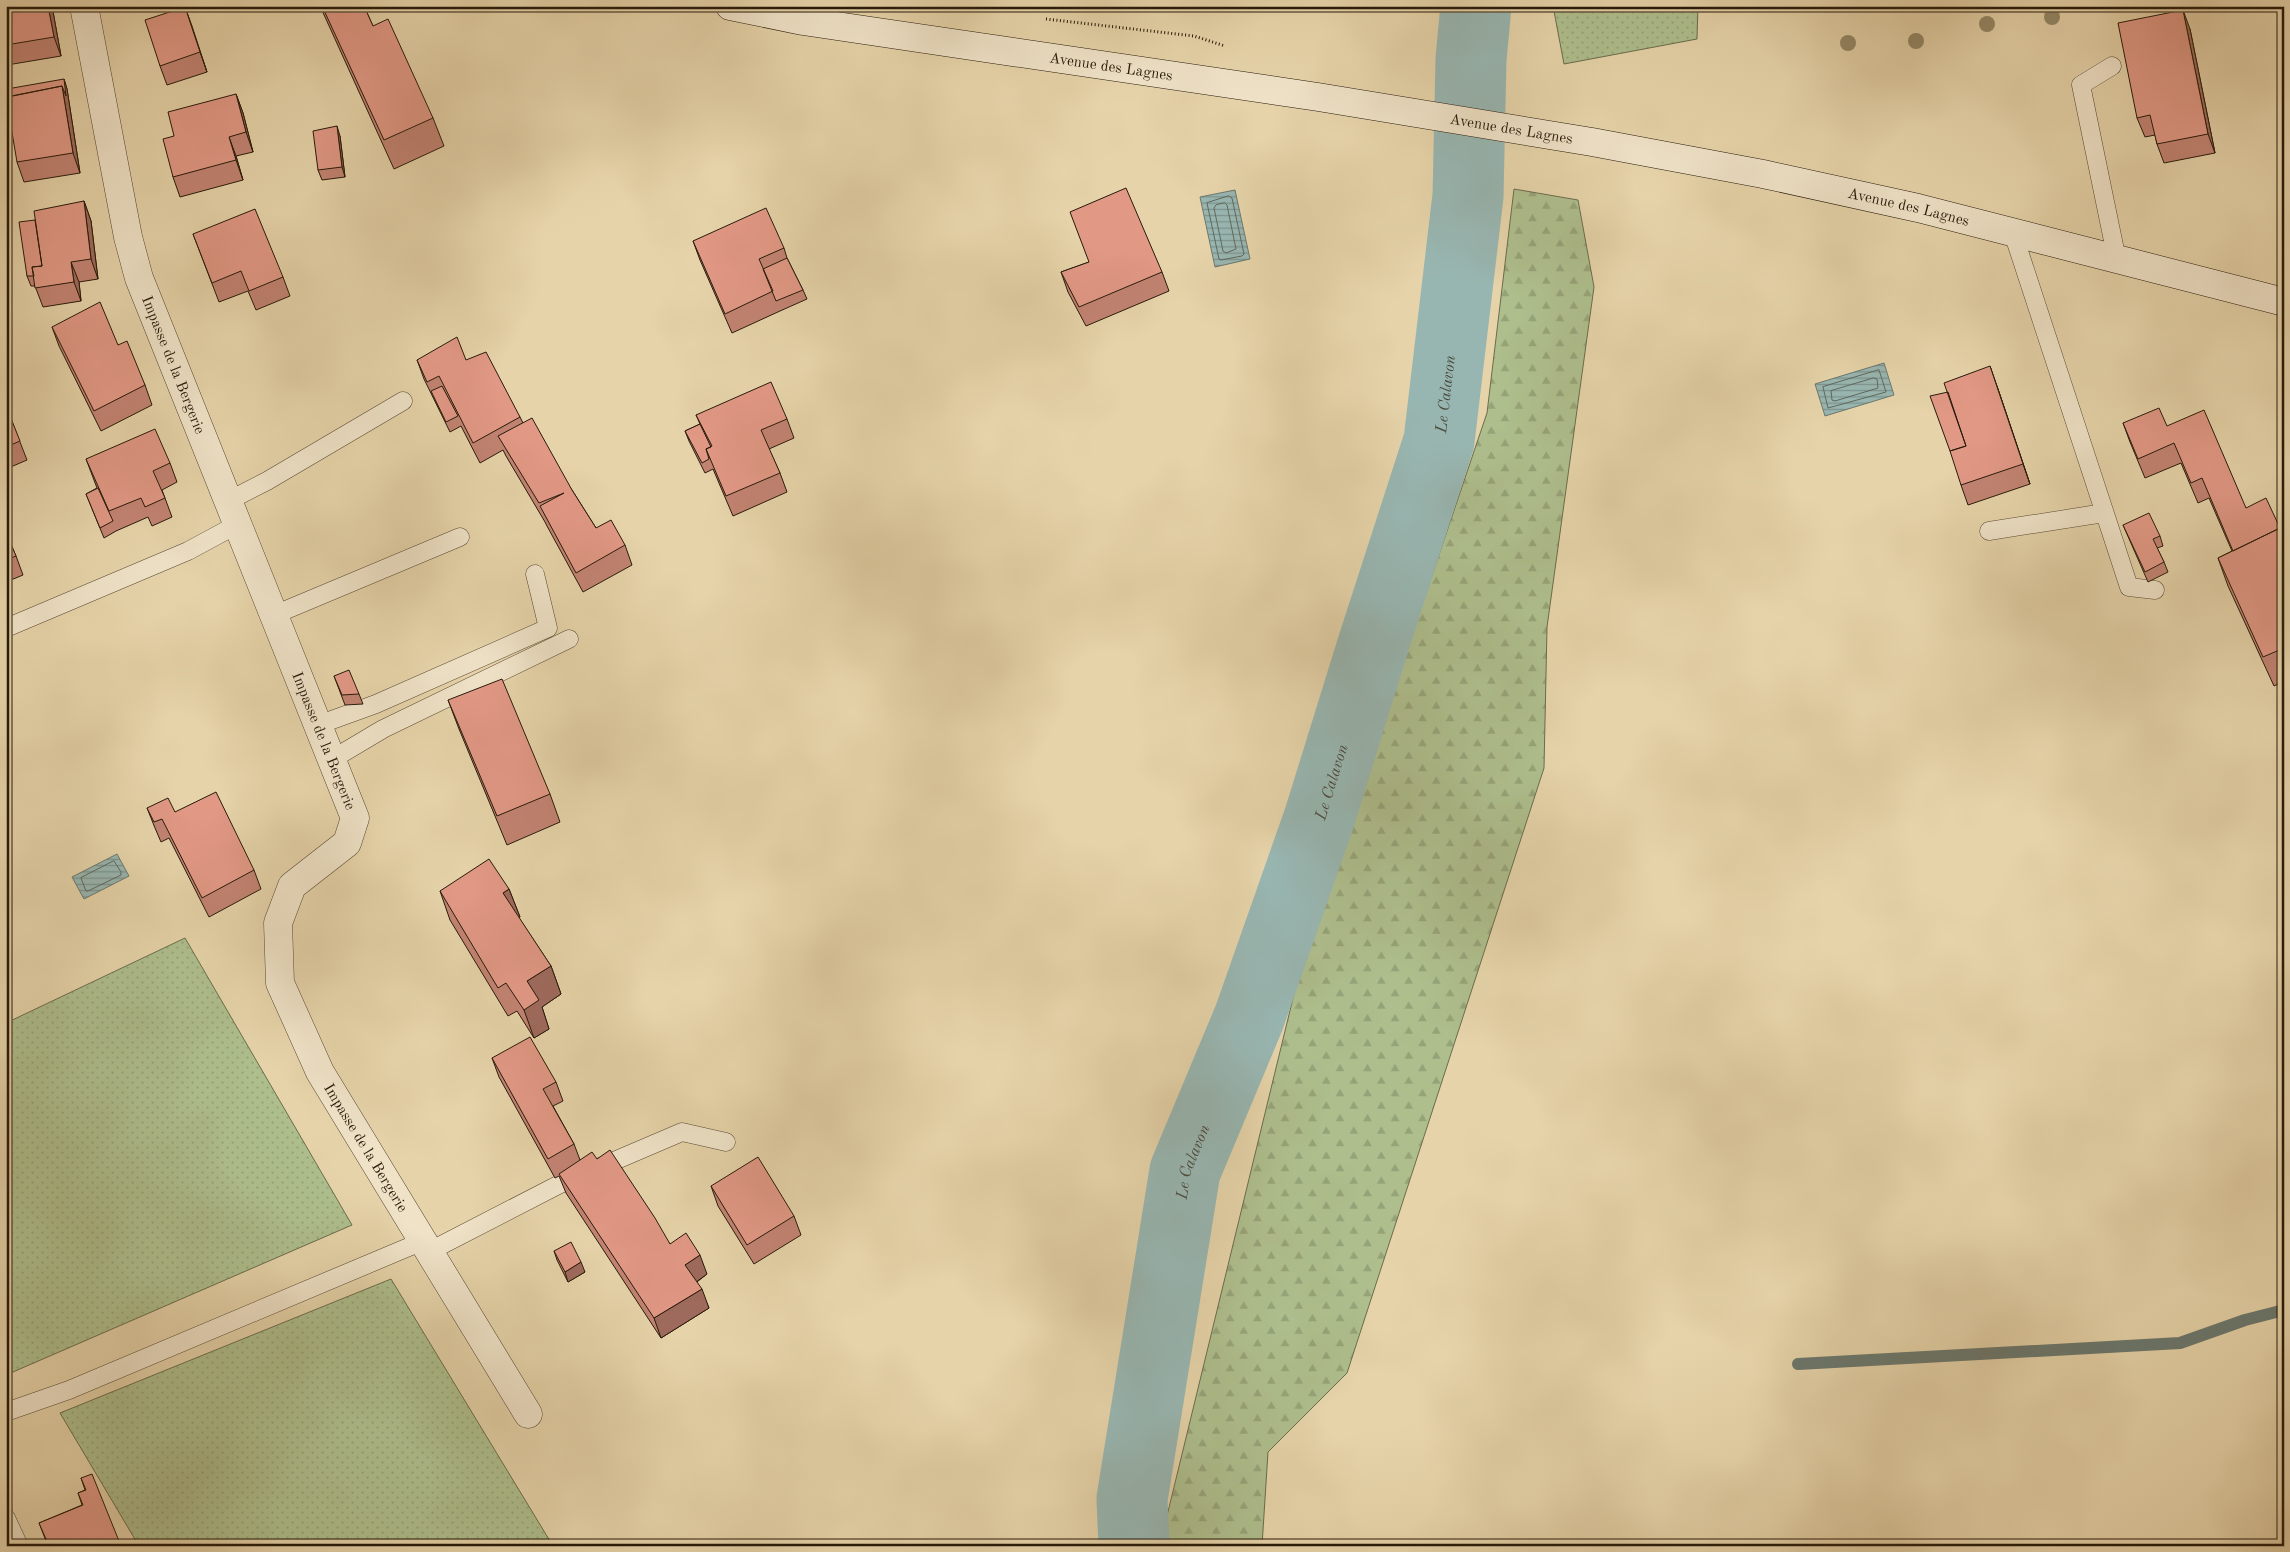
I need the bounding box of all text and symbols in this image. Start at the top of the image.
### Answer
street label: Avenue des Lagnes [1048,51,1174,84]
street label: Avenue des Lagnes [1448,113,1574,148]
street label: Avenue des Lagnes [1846,187,1971,230]
street label: Impasse de la Bergerie [138,294,207,437]
water label: Le Calavon [1434,354,1459,435]
street label: Impasse de la Bergerie [288,670,357,813]
water label: Le Calavon [1313,743,1352,823]
street label: Impasse de la Bergerie [320,1082,409,1215]
water label: Le Calavon [1174,1123,1213,1202]

